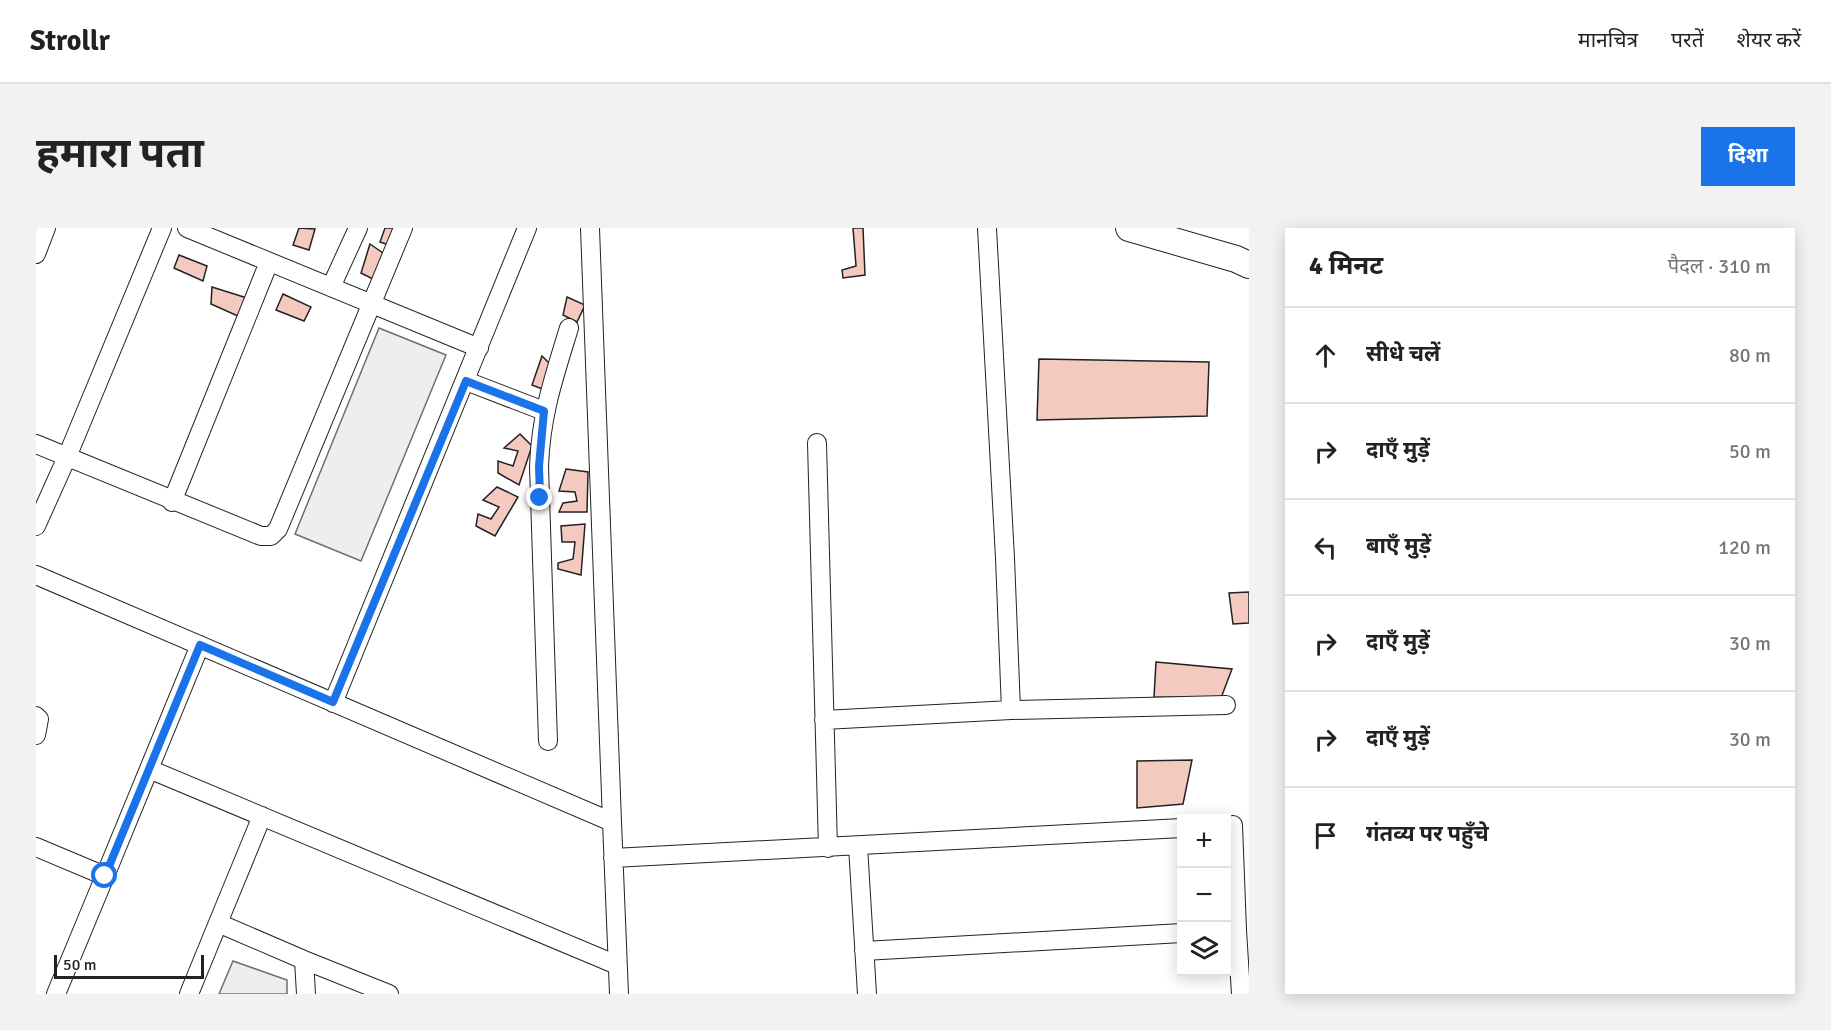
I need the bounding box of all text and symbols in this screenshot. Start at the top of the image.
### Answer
text: Strollr [30,24,110,58]
text: मानचित्र [1578,27,1638,53]
text: परतें [1671,27,1704,53]
text: शेयर करें [1737,27,1801,53]
button: दिशा [1701,127,1795,186]
text: हमारा पता [36,128,204,179]
text: 4 मिनट [1309,250,1383,282]
text: पैदल · 310 m [1668,254,1771,279]
icon: ahead [1309,339,1342,372]
text: सीधे चलें [1366,340,1440,367]
text: 80 m [1729,343,1771,368]
icon: right [1309,435,1342,468]
text: दाएँ मुड़ें [1366,436,1430,463]
text: 50 m [1729,439,1771,464]
route end [526,484,552,510]
icon: left [1309,531,1342,564]
text: बाएँ मुड़ें [1366,532,1431,559]
text: 120 m [1718,535,1771,560]
icon: right [1309,627,1342,660]
text: दाएँ मुड़ें [1366,628,1430,655]
text: 30 m [1729,631,1771,656]
icon: right [1309,723,1342,756]
text: दाएँ मुड़ें [1366,724,1430,751]
text: 30 m [1729,727,1771,752]
map controls [1177,814,1231,976]
button: + [1177,814,1231,868]
icon: arrive [1309,819,1342,852]
text: गंतव्य पर पहुँचे [1366,820,1489,847]
route start [91,862,117,888]
button: − [1177,868,1231,922]
button: layers [1177,922,1231,976]
scale bar [54,952,204,980]
text: 50 m [63,955,97,975]

